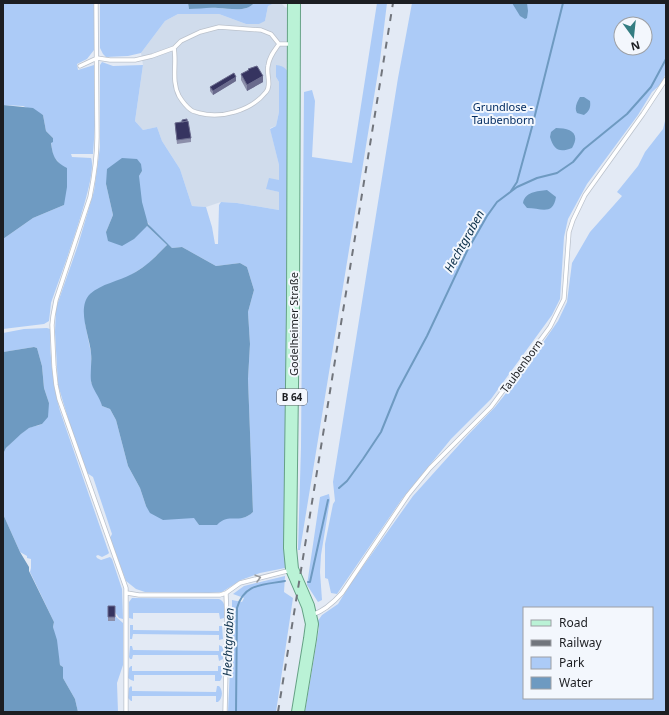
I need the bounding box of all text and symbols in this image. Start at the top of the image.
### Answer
north arrow [613,16,653,56]
text: N [629,38,642,55]
park label: Grundlose - Taubenborn [472,99,534,127]
water label: Hechtgraben [440,207,488,275]
street label: Godelheimer Straße [286,272,301,376]
street label: Taubenborn [496,336,546,396]
road number: B 64 [277,389,307,405]
one-way arrow [254,574,261,582]
water label: Hechtgraben [218,607,238,677]
legend [523,607,653,699]
text: Road [559,614,588,631]
text: Railway [559,634,603,651]
text: Park [559,654,585,671]
text: Water [559,674,593,691]

